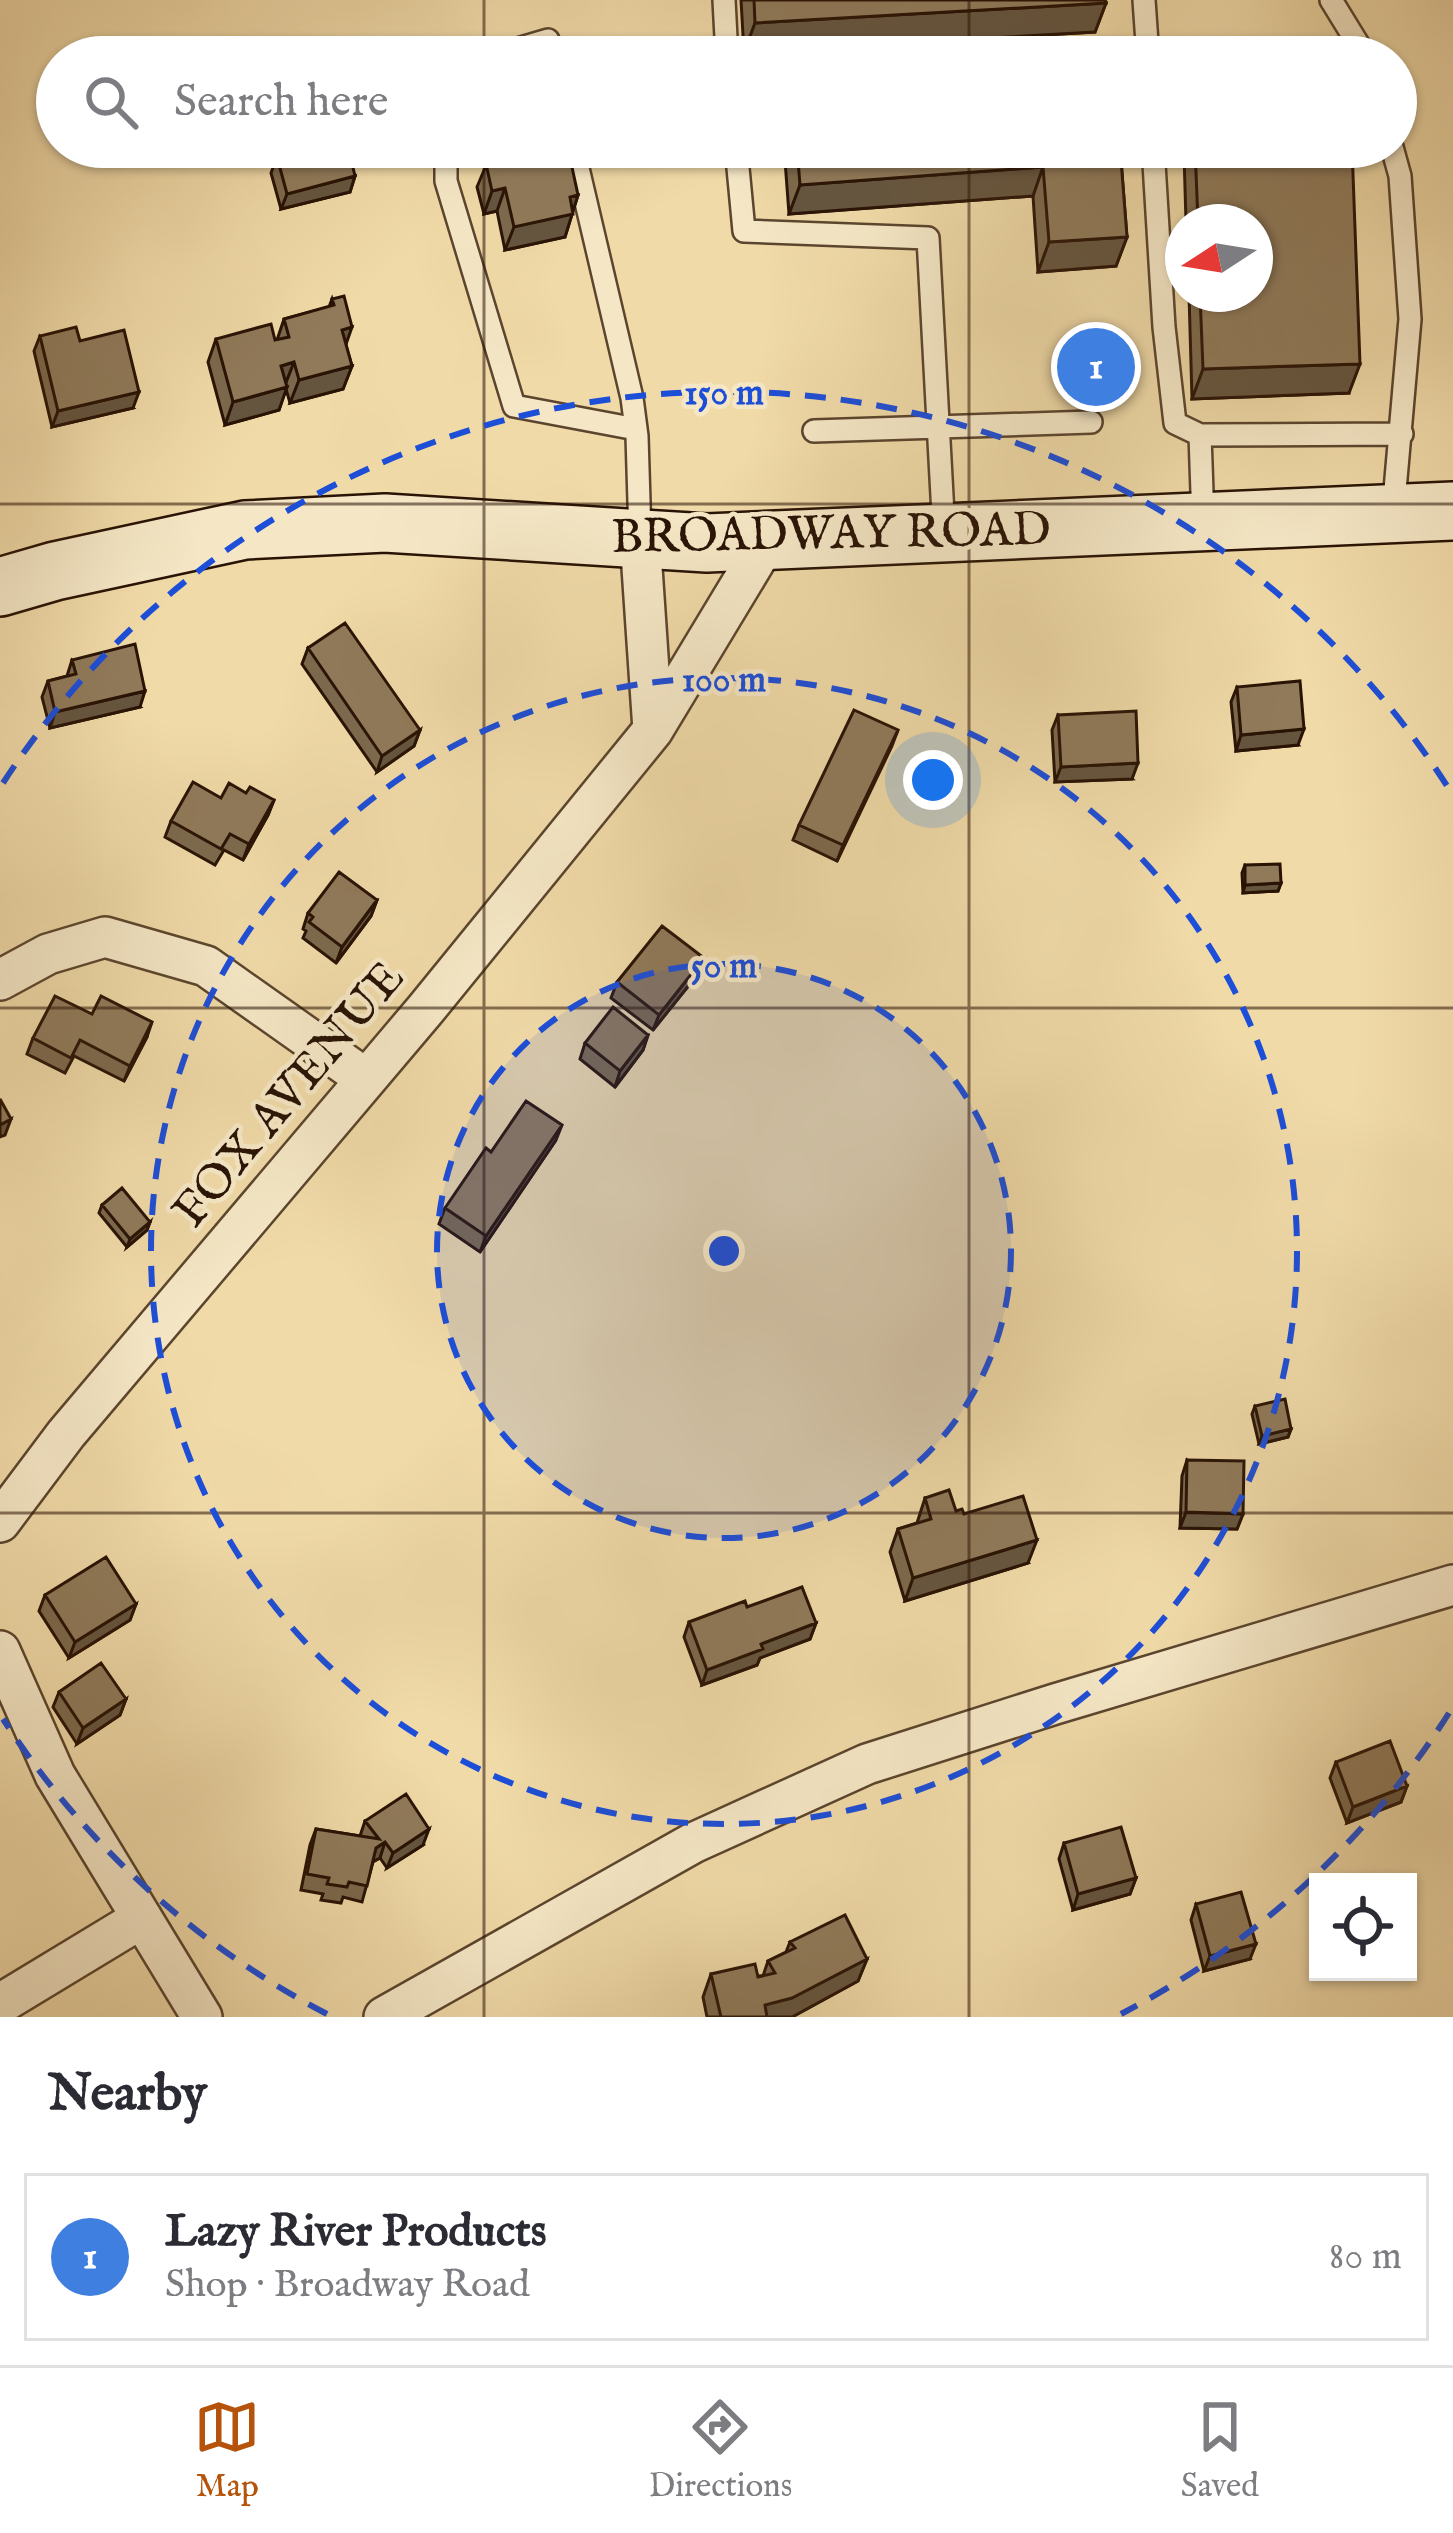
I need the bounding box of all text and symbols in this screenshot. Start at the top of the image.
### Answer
search box [36,36,1417,168]
icon: search [78,69,144,135]
text: Search here [174,74,388,131]
north arrow [1165,204,1273,312]
pin: 1 [1057,322,1135,412]
text: 150 m [684,371,764,417]
street label: BROADWAY ROAD [611,501,1051,569]
text: 100 m [682,658,766,704]
your location [903,750,963,810]
text: 50 m [691,944,757,990]
street label: FOX AVENUE [161,950,419,1241]
centre of rings [703,1230,745,1272]
map controls [1309,1873,1417,1981]
button: locate [1309,1873,1417,1981]
text: Nearby [48,2063,207,2128]
text: Lazy River Products [165,2204,546,2261]
text: 1 [83,2233,97,2282]
text: 80 m [1329,2233,1402,2282]
text: Shop · Broadway Road [165,2261,530,2310]
tab: Map [194,2394,260,2508]
tab: Directions [649,2394,792,2508]
tab: Saved [1181,2394,1259,2508]

